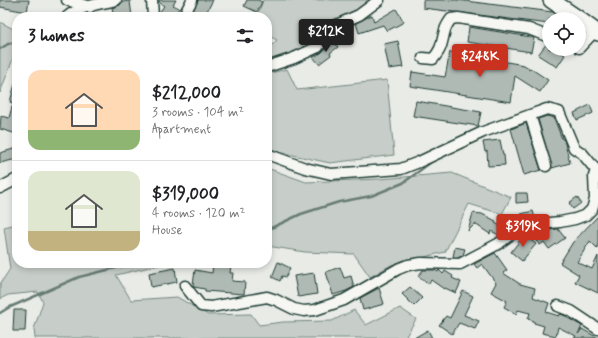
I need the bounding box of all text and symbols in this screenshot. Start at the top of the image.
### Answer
map controls [542,12,586,56]
button: locate [542,12,586,56]
pin: $212K [298,19,354,53]
text: $212K [308,23,344,40]
text: 3 homes [28,25,85,47]
icon: filters [234,25,256,47]
pin: $248K [452,44,508,78]
text: $248K [461,48,499,65]
text: $212,000 [152,82,221,104]
icon: home [60,86,108,134]
text: 3 rooms · 104 m² [152,104,244,121]
text: Apartment [152,121,211,138]
text: $319,000 [152,183,219,205]
icon: home [60,187,108,235]
text: 4 rooms · 120 m² [152,205,245,222]
pin: $319K [495,214,551,248]
text: $319K [505,218,541,235]
text: House [152,222,183,239]

